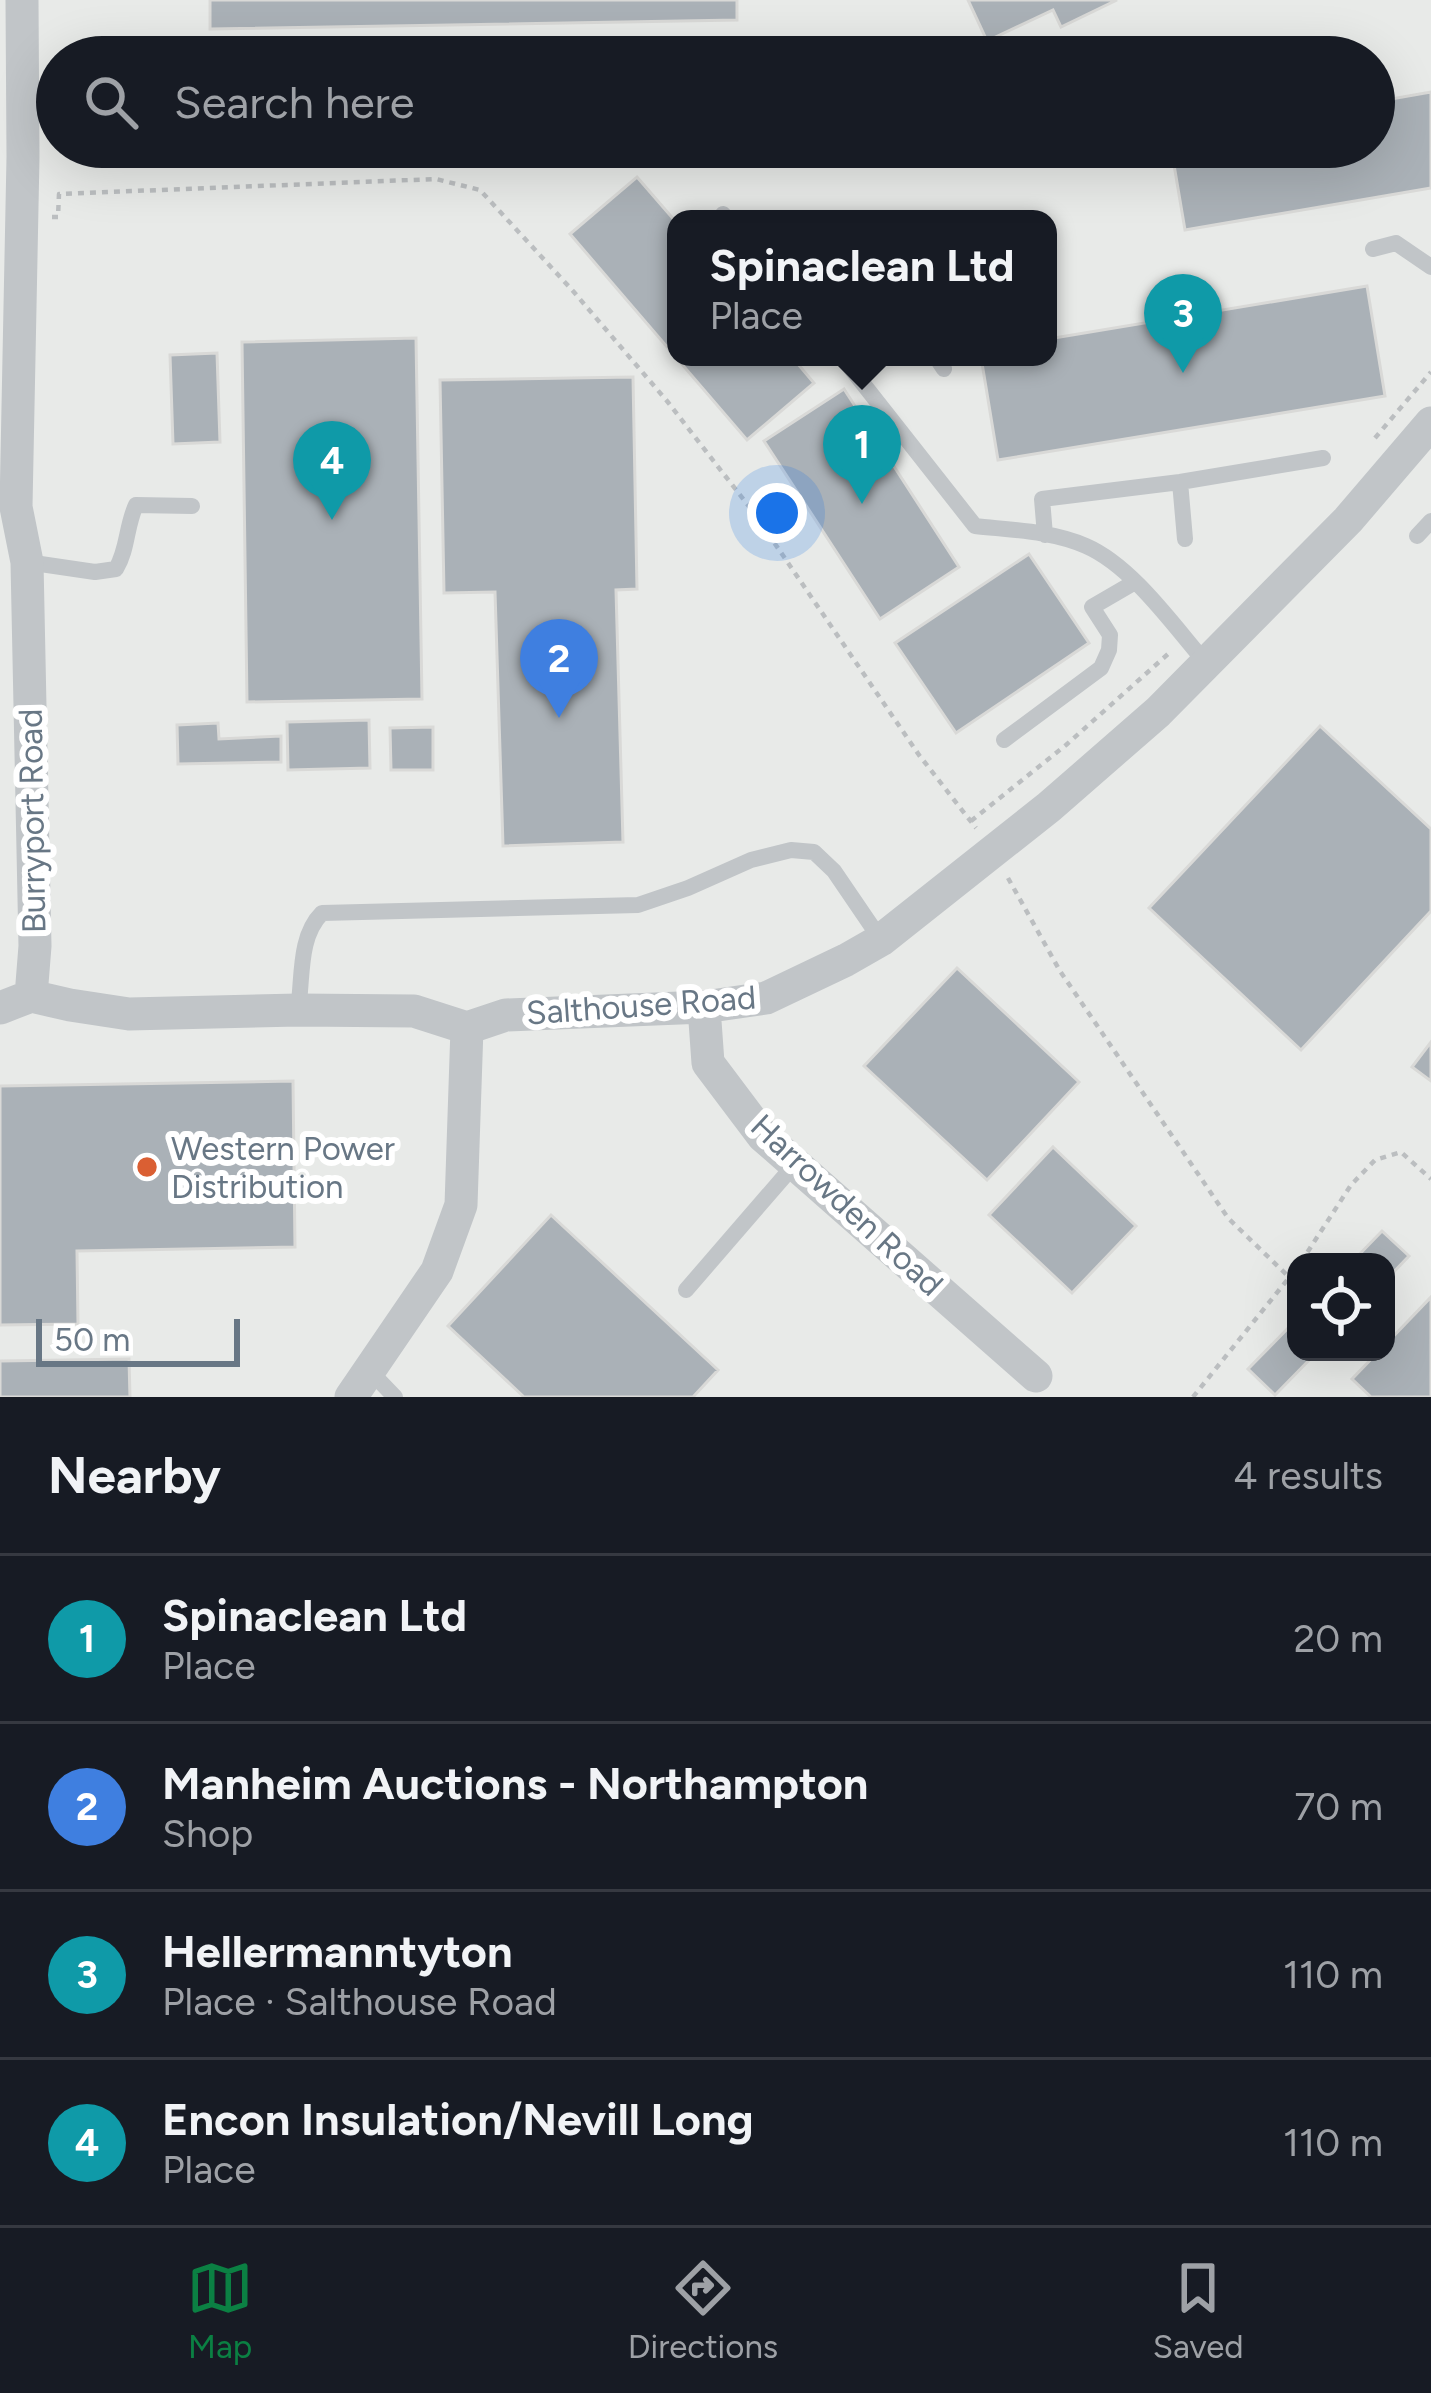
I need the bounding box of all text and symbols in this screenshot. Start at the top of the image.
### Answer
search box [36,36,1395,168]
icon: search [78,69,144,135]
text: Search here [174,75,414,129]
popup [667,210,1057,366]
text: Spinaclean Ltd [709,238,1015,292]
pin: 3 [1144,274,1222,373]
text: Place [709,292,803,339]
pin: 1 [823,405,901,504]
pin: 4 [293,421,371,520]
your location [747,483,807,543]
pin: 2 [520,619,598,718]
street label: Burryport Road [11,708,53,934]
street label: Salthouse Road [525,978,757,1032]
street label: Harrowden Road [743,1106,951,1304]
place label: Western Power Distribution [171,1129,395,1206]
marker: Western Power Distribution [134,1154,160,1180]
map controls [1287,1253,1395,1361]
button: locate [1287,1253,1395,1361]
scale bar [36,1313,240,1366]
text: 50 m [54,1320,130,1359]
text: Nearby [48,1445,221,1506]
text: 4 results [1233,1452,1383,1499]
text: Spinaclean Ltd [162,1588,467,1642]
text: 1 [79,1615,95,1662]
text: 20 m [1293,1615,1383,1662]
text: Place [162,1642,255,1689]
text: Manheim Auctions - Northampton [162,1756,868,1810]
text: 2 [76,1783,98,1830]
text: 70 m [1294,1783,1383,1830]
text: Shop [162,1810,253,1857]
text: Hellermanntyton [162,1924,513,1978]
text: 3 [76,1951,98,1998]
text: 110 m [1283,1951,1383,1998]
text: Place · Salthouse Road [162,1978,557,2025]
text: Encon Insulation/Nevill Long [162,2092,754,2146]
text: 4 [75,2119,99,2166]
text: 110 m [1283,2119,1383,2166]
text: Place [162,2146,255,2193]
tab: Map [187,2255,253,2366]
tab: Directions [628,2255,778,2366]
tab: Saved [1153,2255,1244,2366]

